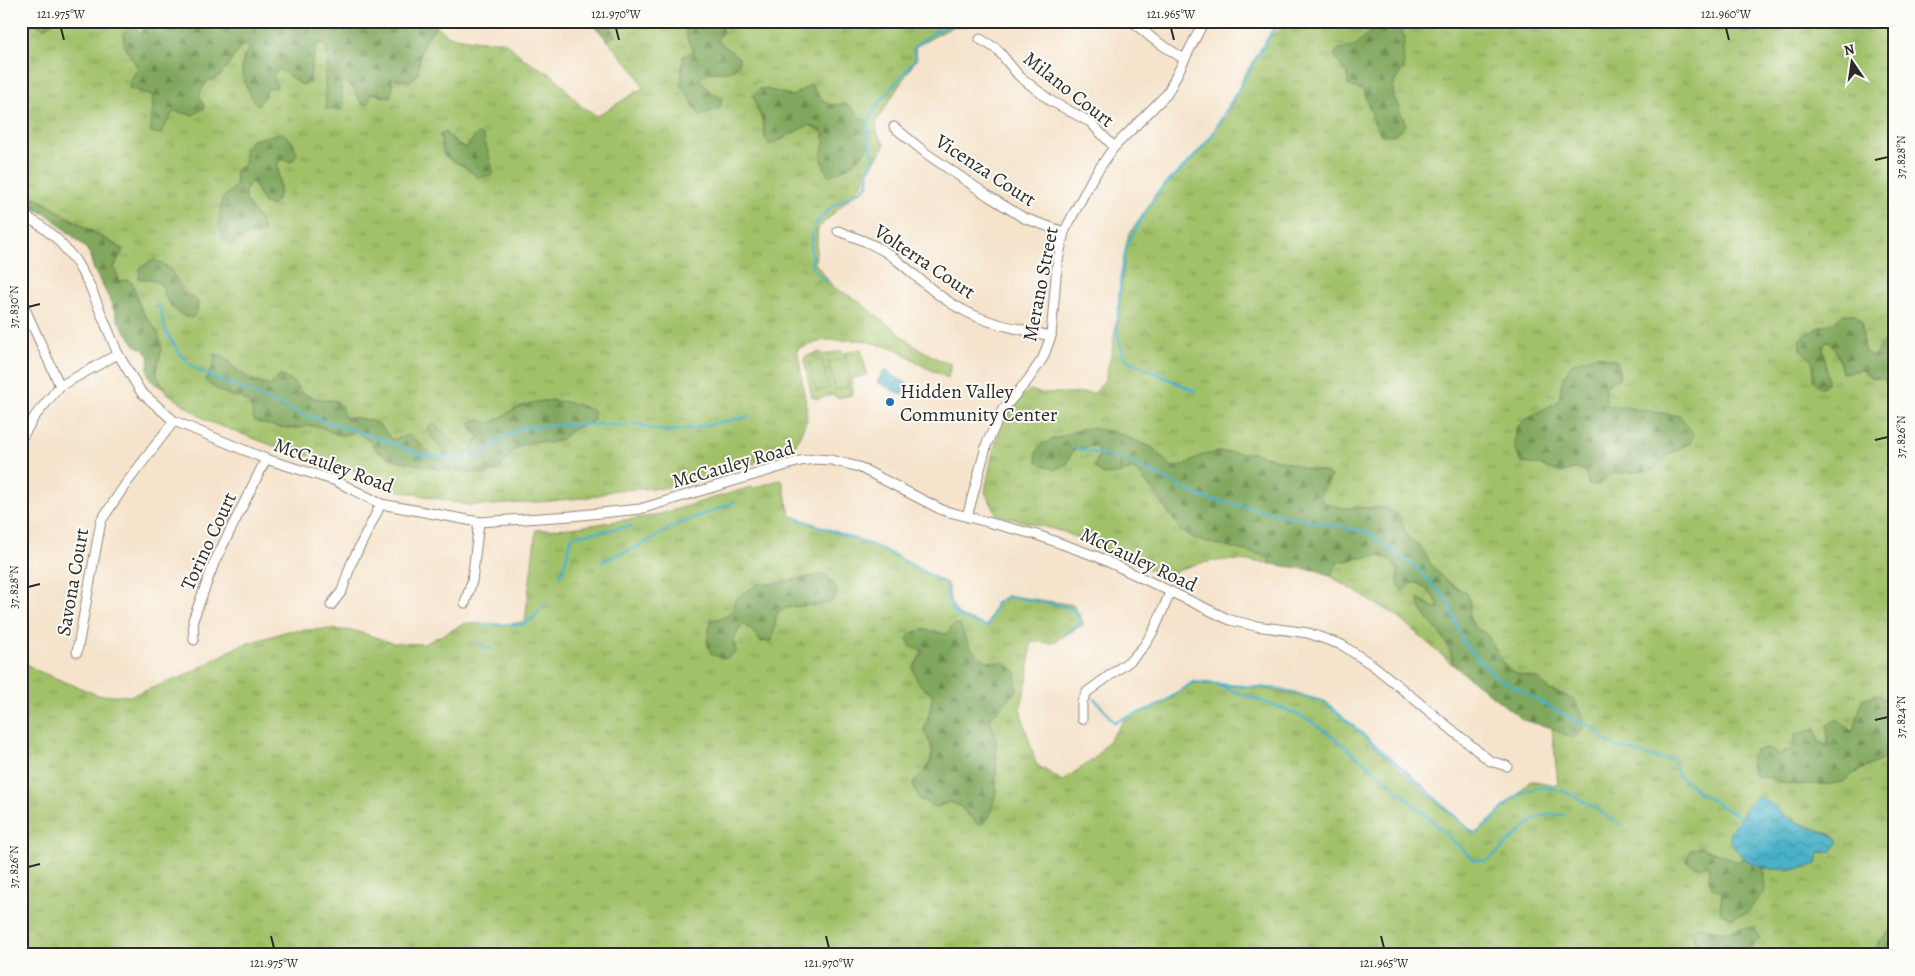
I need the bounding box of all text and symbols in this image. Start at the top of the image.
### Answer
text: 121.975°W [37,6,86,22]
text: 121.970°W [591,6,641,22]
text: 121.965°W [1147,6,1196,22]
text: 121.960°W [1701,6,1752,22]
north arrow [1828,38,1878,88]
text: N [1842,39,1856,60]
street label: Milano Court [1018,45,1120,134]
street label: Vicenza Court [929,127,1042,213]
text: 37.828°N [1893,135,1909,179]
street label: Volterra Court [868,217,981,305]
street label: Merano Street [1016,224,1065,344]
text: 37.830°N [6,285,22,329]
place label: Hidden Valley Community Center [900,378,1058,428]
marker: Hidden Valley Community Center [884,396,896,408]
text: 37.826°N [1893,415,1909,459]
street label: McCauley Road [270,431,398,500]
street label: McCauley Road [669,434,798,495]
street label: Torino Court [174,488,243,595]
street label: McCauley Road [1076,521,1202,598]
street label: Savona Court [50,526,95,638]
text: 37.828°N [6,565,22,609]
text: 37.824°N [1893,695,1909,738]
text: 37.826°N [6,845,22,889]
text: 121.975°W [250,955,299,971]
text: 121.970°W [804,955,854,971]
text: 121.965°W [1360,955,1409,971]

